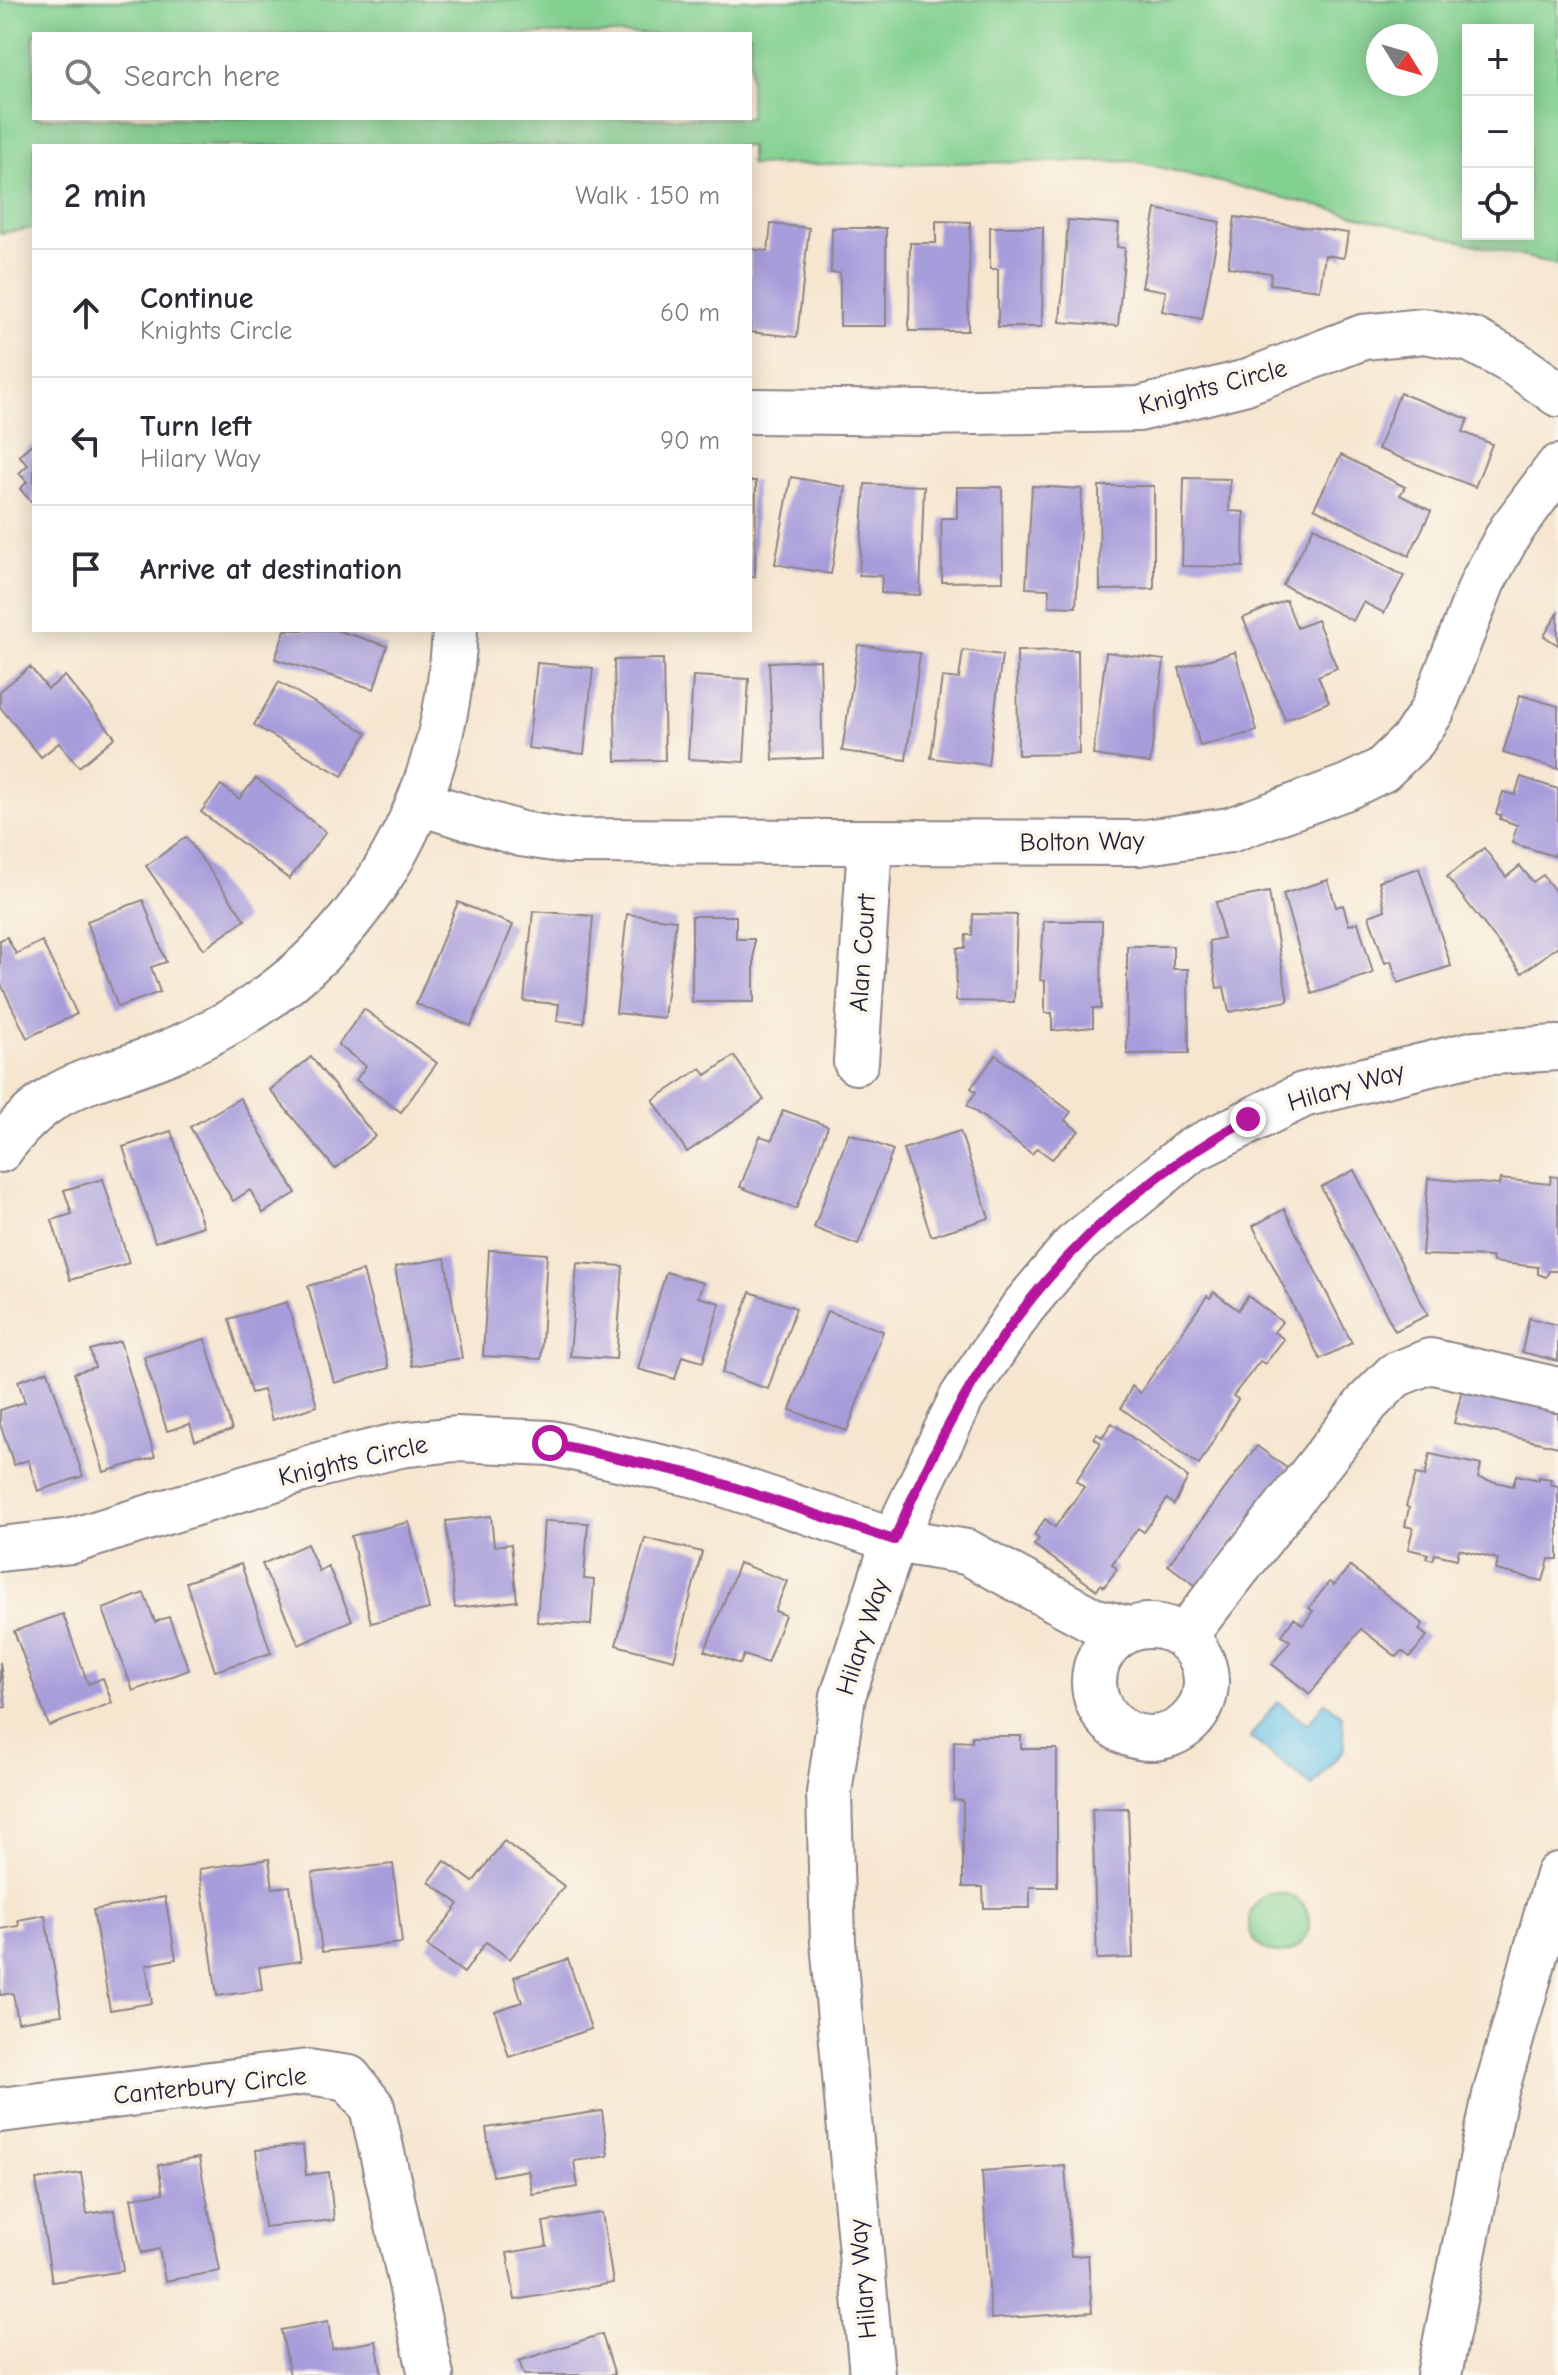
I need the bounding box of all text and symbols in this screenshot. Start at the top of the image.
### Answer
north arrow [1366,24,1438,96]
map controls [1462,24,1534,240]
button: + [1462,24,1534,96]
search box [32,32,752,120]
icon: search [60,54,104,98]
text: Search here [124,59,280,94]
button: − [1462,96,1534,168]
button: locate [1462,168,1534,240]
text: 2 min [64,176,147,216]
text: Walk · 150 m [575,181,720,211]
text: Continue [140,281,254,316]
icon: ahead [64,291,108,335]
text: 60 m [660,298,720,328]
text: Knights Circle [140,316,292,346]
street label: Knights Circle [1136,353,1290,421]
text: Turn left [140,409,252,444]
icon: left [64,419,108,463]
text: 90 m [660,426,720,456]
text: Hilary Way [140,444,260,474]
icon: arrive [64,547,108,591]
text: Arrive at destination [140,552,402,587]
street label: Bolton Way [1019,826,1145,858]
street label: Alan Court [844,892,882,1013]
street label: Hilary Way [1284,1056,1408,1118]
route end [1230,1101,1266,1137]
route start [532,1425,568,1461]
street label: Knights Circle [275,1429,431,1493]
street label: Hilary Way [830,1575,896,1699]
street label: Canterbury Circle [112,2061,308,2111]
street label: Hilary Way [843,2217,883,2340]

